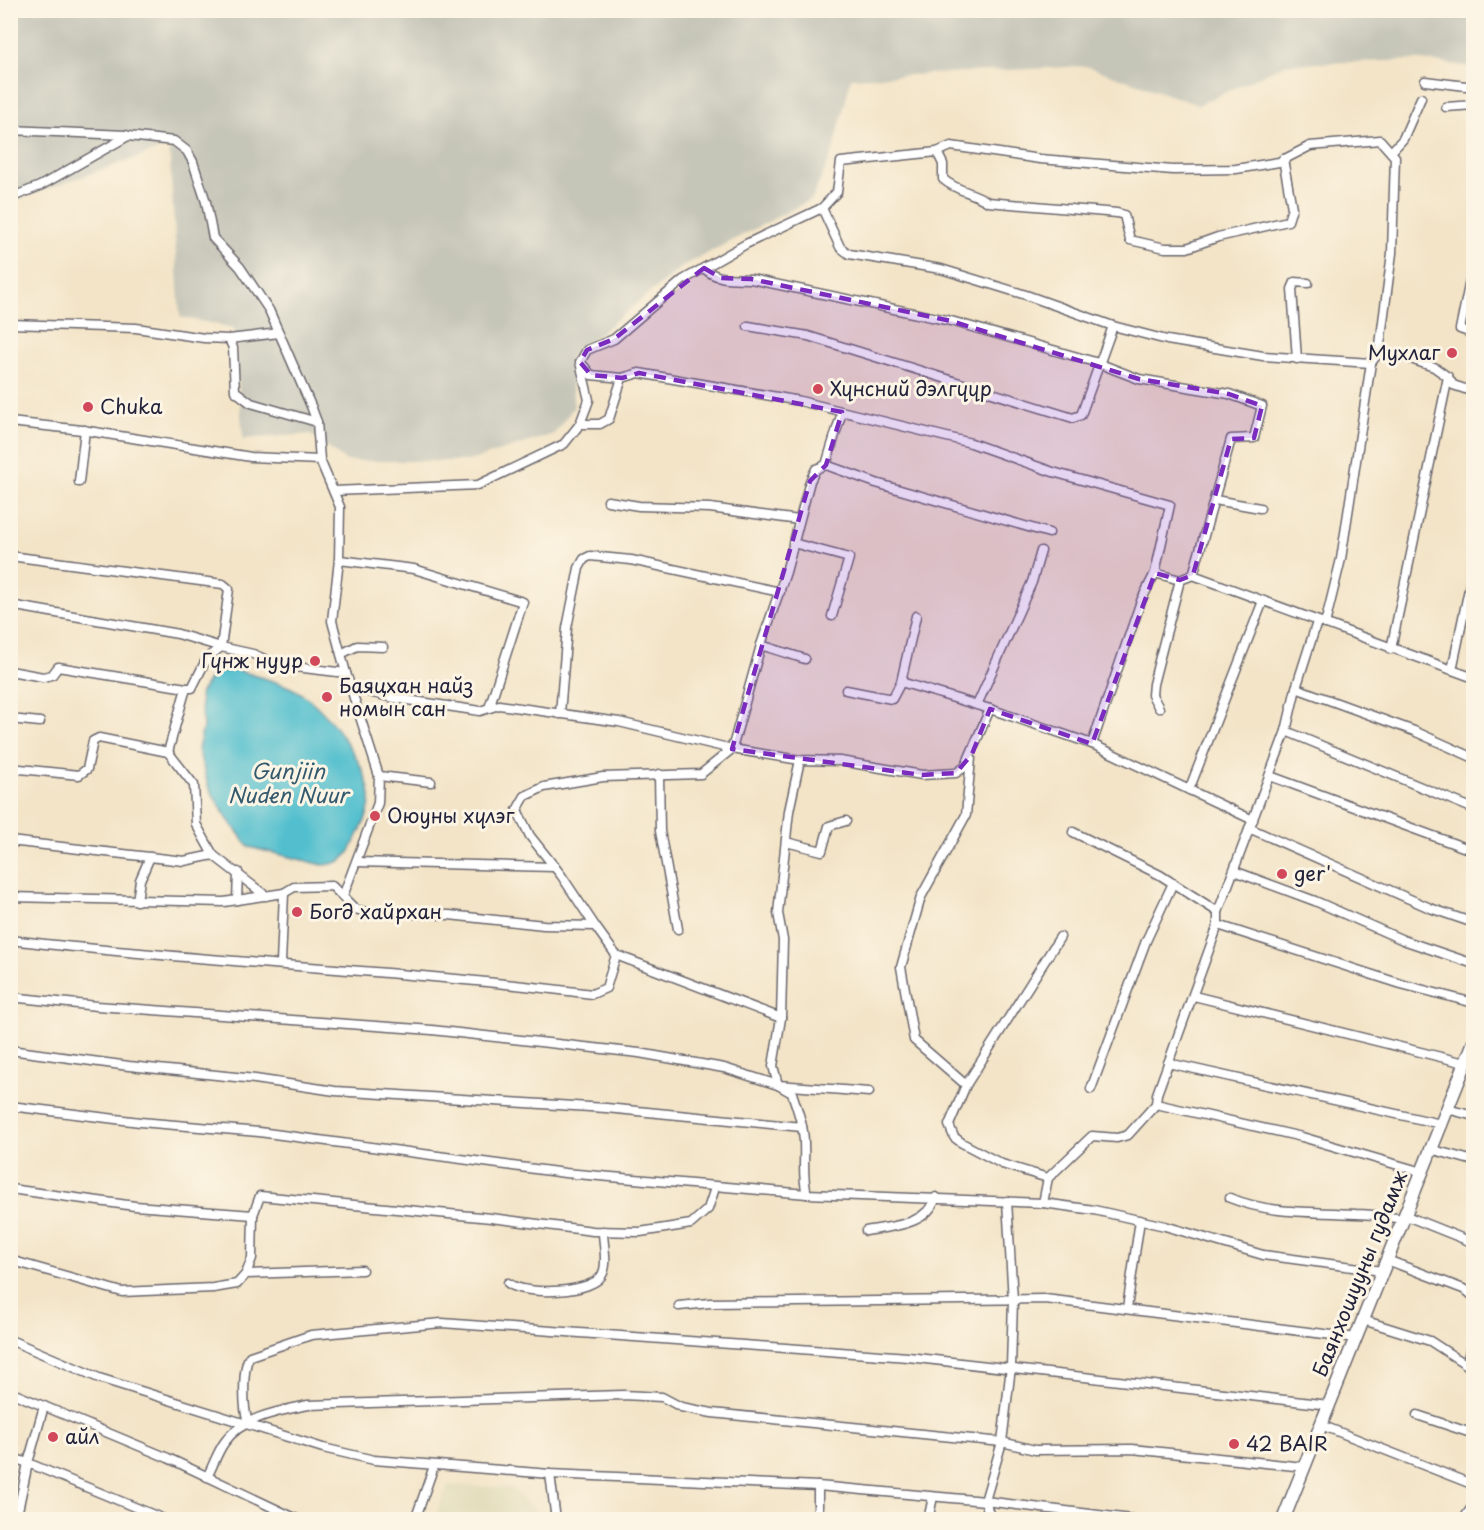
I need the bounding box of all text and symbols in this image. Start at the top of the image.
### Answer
place label: Мухлаг [1368,337,1441,367]
marker: Мухлаг [1445,346,1459,360]
place label: Хүнсний дэлгүүр [830,373,992,403]
marker: Хүнсний дэлгүүр [811,382,825,396]
place label: Chuka [100,391,163,421]
marker: Chuka [81,400,95,414]
place label: Гүнж нуур [201,645,303,675]
marker: Гүнж нуур [308,654,322,668]
place label: Баяцхан найз номын сан [339,670,473,723]
marker: Баяцхан найз номын сан [320,690,334,704]
water label: Gunjiin Nuden Nuur [228,754,351,810]
place label: Оюуны хүлэг [387,800,515,830]
marker: Оюуны хүлэг [368,809,382,823]
place label: ger' [1294,858,1331,888]
marker: ger' [1275,867,1289,881]
place label: Богд хайрхан [309,896,442,926]
marker: Богд хайрхан [290,905,304,919]
street label: Баянхошууны гудамж [1304,1166,1414,1381]
place label: айл [65,1421,99,1451]
place label: 42 BAIR [1246,1428,1328,1458]
marker: айл [46,1430,60,1444]
marker: 42 BAIR [1227,1437,1241,1451]

